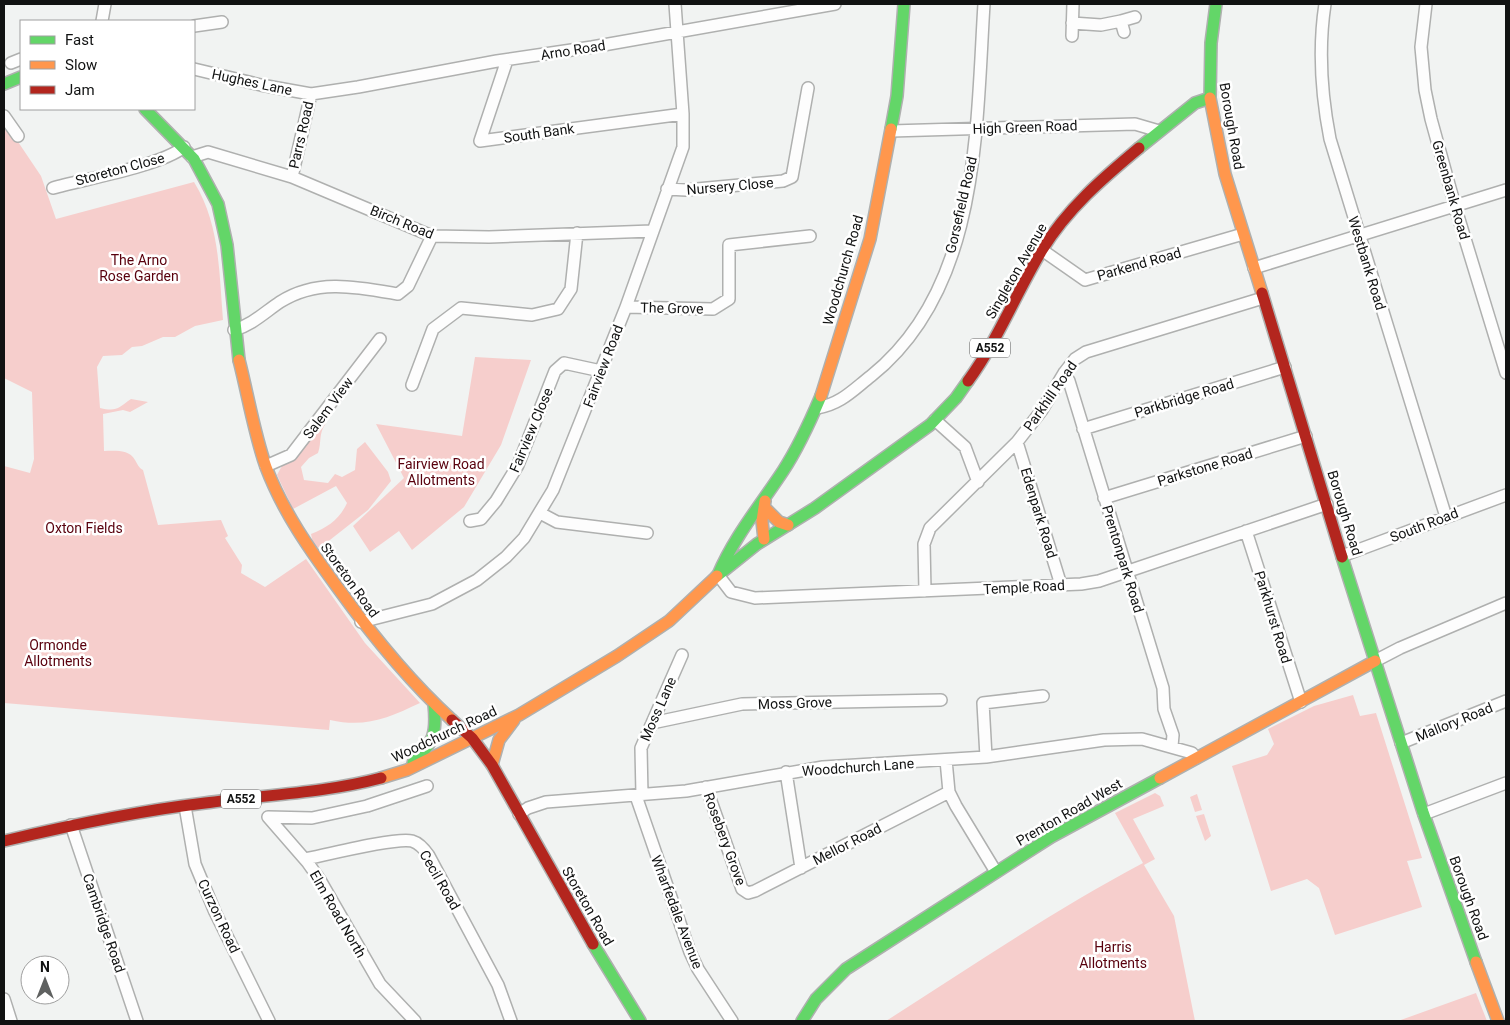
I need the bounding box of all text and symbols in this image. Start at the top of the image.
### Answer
legend [20,20,195,110]
text: Fast [65,31,94,49]
street label: Arno Road [540,37,606,63]
text: Slow [65,56,97,74]
street label: Hughes Lane [210,66,294,98]
text: Jam [65,81,95,99]
street label: Borough Road [1216,81,1248,171]
street label: Parrs Road [285,100,317,170]
street label: High Green Road [972,117,1078,137]
street label: South Bank [503,120,576,146]
street label: Greenbank Road [1429,138,1473,242]
street label: Storeton Close [74,149,166,189]
street label: Gorsefield Road [942,155,980,255]
street label: Nursery Close [686,174,774,198]
street label: Birch Road [368,202,436,242]
street label: Woodchurch Road [820,213,866,327]
street label: Westbank Road [1345,214,1389,312]
street label: Singleton Avenue [982,220,1050,322]
street label: Parkend Road [1095,244,1183,284]
park label: The Arno Rose Garden [99,252,179,284]
street label: The Grove [640,299,704,317]
street label: Fairview Road [580,322,626,410]
road number: A552 [970,338,1010,358]
street label: Parkhill Road [1020,358,1080,434]
street label: Salem View [300,374,357,442]
street label: Parkbridge Road [1132,375,1236,421]
street label: Fairview Close [506,385,556,475]
street label: Parkstone Road [1156,445,1254,489]
park label: Fairview Road Allotments [397,456,485,488]
street label: Edenpark Road [1018,466,1060,560]
street label: Borough Road [1324,468,1366,558]
street label: Prentonpark Road [1099,503,1147,615]
street label: South Road [1388,505,1460,545]
park label: Oxton Fields [45,520,123,536]
street label: Storeton Road [318,539,382,621]
street label: Parkhurst Road [1251,569,1295,665]
street label: Temple Road [983,577,1065,597]
park label: Ormonde Allotments [24,637,92,669]
street label: Moss Lane [637,674,679,744]
street label: Moss Grove [758,694,832,712]
street label: Mallory Road [1413,699,1495,745]
street label: Woodchurch Road [389,703,499,765]
street label: Woodchurch Lane [801,755,915,779]
street label: Prenton Road West [1013,775,1125,849]
road number: A552 [221,790,261,809]
street label: Rosebery Grove [701,790,749,888]
street label: Mellor Road [810,820,884,868]
street label: Cecil Road [417,847,463,913]
street label: Wharfedale Avenue [648,853,706,971]
street label: Borough Road [1446,854,1492,942]
street label: Storeton Road [559,864,617,948]
street label: Elm Road North [307,868,369,960]
street label: Cambridge Road [80,871,128,975]
street label: Curzon Road [195,876,243,956]
park label: Harris Allotments [1079,939,1147,971]
north arrow [20,955,70,1005]
text: N [40,959,50,975]

